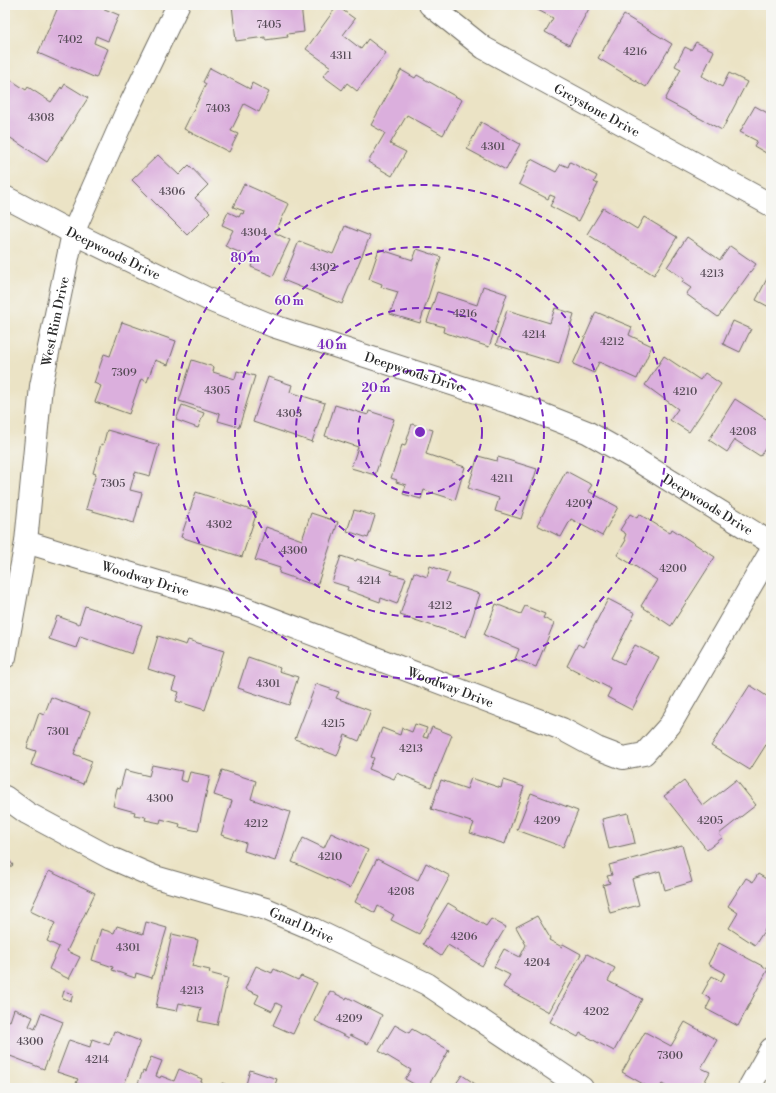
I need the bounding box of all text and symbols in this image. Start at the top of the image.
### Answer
house number: 7405 [257,18,281,32]
house number: 7402 [58,33,82,47]
house number: 4216 [623,45,647,59]
house number: 4311 [330,49,352,63]
street label: Greystone Drive [551,81,643,141]
house number: 7403 [206,102,230,116]
house number: 4308 [28,111,55,125]
house number: 4301 [481,140,505,154]
house number: 4306 [159,185,186,199]
street label: Deepwoods Drive [63,224,163,284]
house number: 4304 [241,226,268,240]
text: 80 m [230,251,260,266]
house number: 4302 [310,261,336,275]
house number: 4213 [700,267,724,281]
street label: West Rim Drive [38,275,73,368]
text: 60 m [274,294,304,309]
house number: 4216 [453,307,477,321]
house number: 4214 [522,328,546,342]
house number: 4212 [600,335,624,349]
text: 40 m [317,338,347,353]
street label: Deepwoods Drive [362,349,466,396]
house number: 7309 [111,366,137,380]
text: 20 m [361,381,391,396]
house number: 4305 [204,384,230,398]
house number: 4210 [673,385,697,399]
house number: 4303 [276,407,302,421]
centre of rings [413,425,427,439]
house number: 4208 [730,425,757,439]
street label: Deepwoods Drive [659,471,756,539]
house number: 4211 [491,472,514,486]
house number: 7305 [101,477,125,491]
house number: 4209 [566,497,593,511]
house number: 4302 [206,518,232,532]
house number: 4300 [280,544,308,558]
street label: Woodway Drive [99,558,192,600]
house number: 4200 [659,562,687,576]
house number: 4214 [357,574,381,588]
house number: 4212 [428,599,452,613]
street label: Woodway Drive [404,664,496,711]
house number: 4301 [256,677,280,691]
house number: 4215 [321,717,345,731]
house number: 7301 [46,725,70,739]
house number: 4213 [399,742,423,756]
house number: 4300 [146,792,174,806]
house number: 4209 [534,814,561,828]
house number: 4205 [697,814,723,828]
house number: 4212 [244,817,268,831]
house number: 4210 [318,850,342,864]
house number: 4208 [388,885,415,899]
street label: Gnarl Drive [267,904,337,947]
house number: 4206 [451,930,478,944]
house number: 4301 [116,941,140,955]
house number: 4204 [524,956,551,970]
house number: 4213 [180,984,204,998]
house number: 4202 [583,1005,609,1019]
house number: 4209 [336,1012,363,1026]
house number: 4300 [16,1035,44,1049]
house number: 7300 [657,1049,683,1063]
house number: 4214 [85,1053,109,1067]

